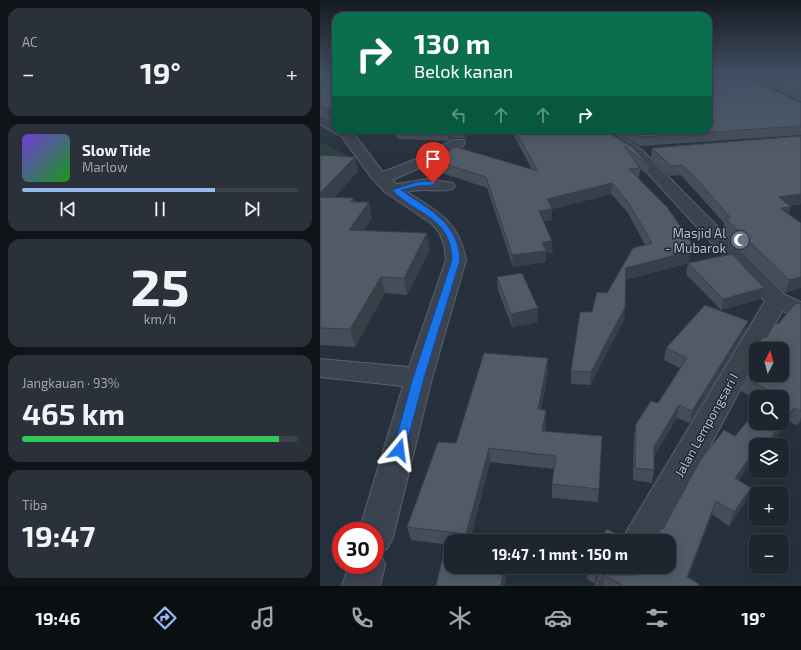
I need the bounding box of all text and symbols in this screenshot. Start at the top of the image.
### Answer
text: 130 m [414,26,490,60]
icon: right [348,28,400,80]
text: AC [22,34,37,50]
text: 19° [140,54,181,90]
text: − [22,60,35,86]
text: + [286,60,298,86]
text: Belok kanan [414,60,513,82]
icon: left [448,104,470,126]
icon: ahead [490,104,512,126]
icon: ahead [532,104,554,126]
icon: right [574,104,596,126]
text: Slow Tide [82,141,150,159]
pin [416,142,450,183]
icon: arrive [422,148,444,170]
text: Marlow [82,159,128,175]
icon: previous [57,198,79,220]
icon: pause [149,198,171,220]
icon: next [241,198,263,220]
place label: Masjid Al - Mubarok [665,225,726,256]
mosque icon: Masjid Al - Mubarok [729,229,751,251]
text: 25 [131,254,189,316]
text: km/h [144,311,176,327]
north arrow [749,342,789,382]
map controls [749,342,789,574]
street label: Jalan Lempongsari I [671,370,741,480]
text: Jangkauan · 93% [22,375,119,391]
button: search [749,390,789,430]
text: 465 km [22,395,125,431]
position arrow [378,429,420,471]
button: layers [749,438,789,478]
button: + [749,486,789,526]
text: Tiba [22,497,47,513]
text: 19:47 [22,517,95,553]
speed limit sign: 30 [332,522,384,574]
button: − [749,534,789,574]
text: 19:47 · 1 mnt · 150 m [492,545,628,563]
icon: directions [151,604,179,632]
icon: music [249,604,277,632]
icon: phone [348,604,376,632]
icon: climate [446,604,474,632]
icon: car [544,604,572,632]
icon: filters [643,604,671,632]
text: 19:46 [35,607,80,629]
text: 19° [741,607,766,629]

